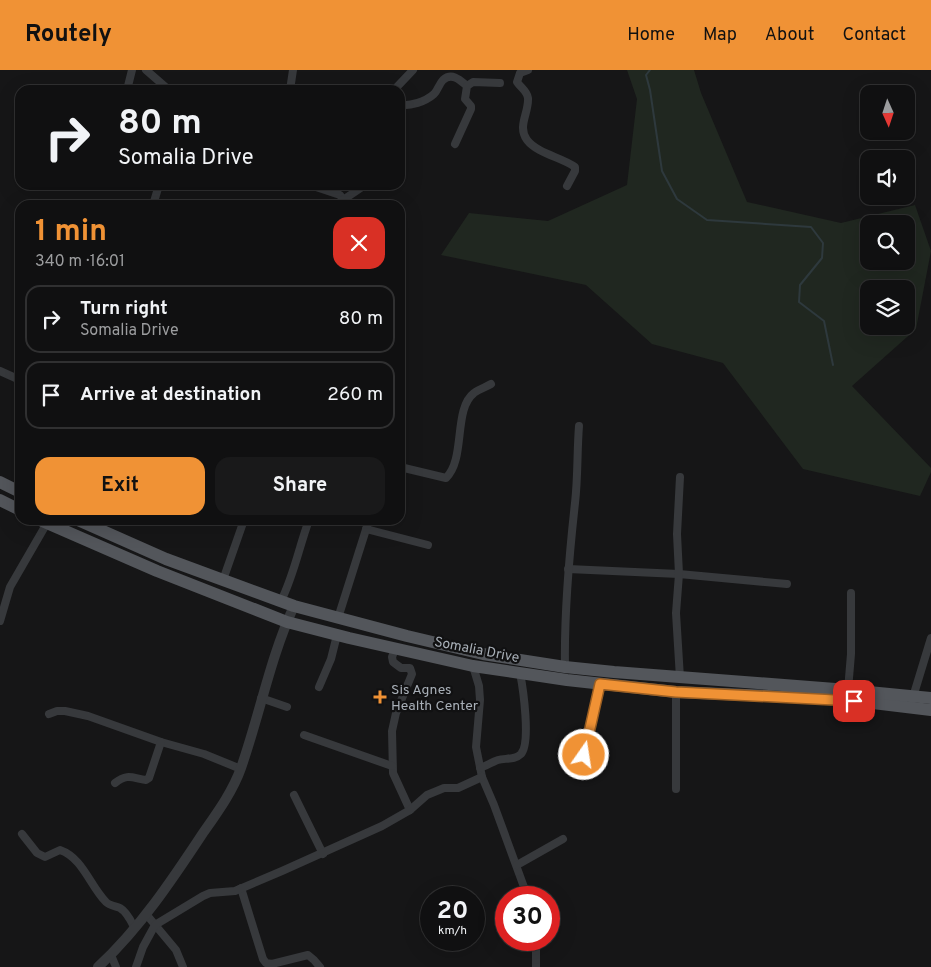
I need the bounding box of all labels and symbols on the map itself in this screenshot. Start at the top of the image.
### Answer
north arrow [860,85,915,140]
street label: Somalia Drive [433,634,521,667]
pin [833,680,875,722]
place label: Sis Agnes Health Center [391,682,479,715]
marker: Sis Agnes Health Center [373,690,387,704]
position arrow [557,728,609,780]
speed limit sign: 30 [495,886,560,951]

